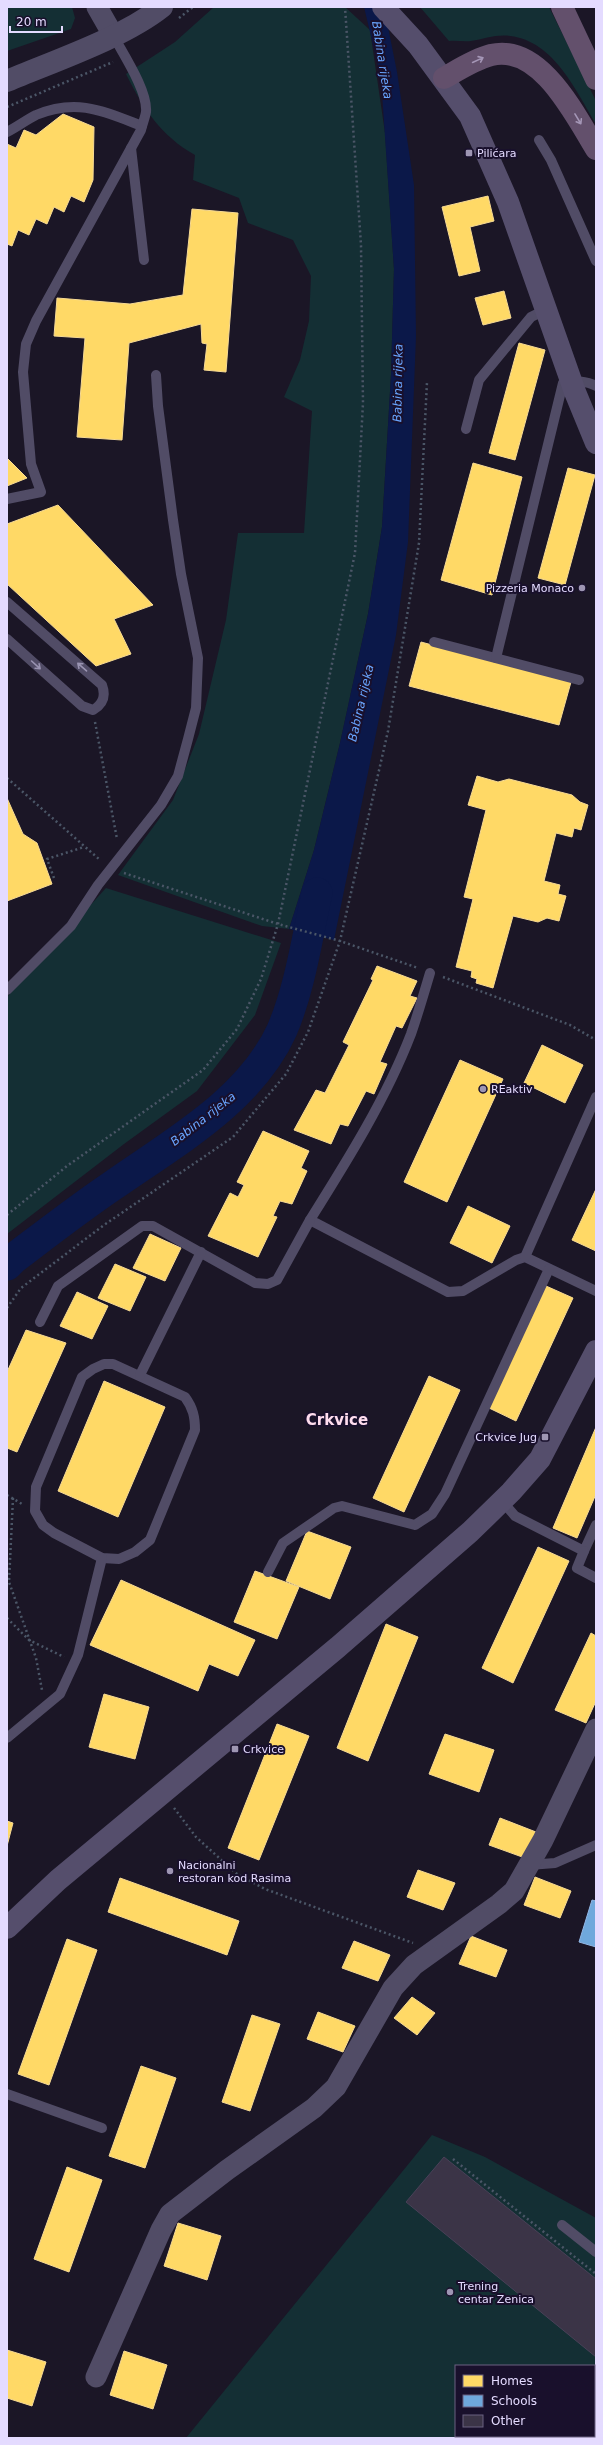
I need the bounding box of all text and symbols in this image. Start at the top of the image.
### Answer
scale bar [10,8,62,34]
text: 20 m [16,15,47,29]
water label: Babina rijeka [369,20,395,100]
one-way arrow [472,56,484,63]
one-way arrow [574,113,582,124]
place label: Pilićara [477,147,517,160]
marker: Pilićara [464,148,474,158]
water label: Babina rijeka [390,344,406,422]
place label: Pizzeria Monaco [486,582,574,595]
marker: Pizzeria Monaco [577,583,587,593]
one-way arrow [31,660,41,669]
one-way arrow [76,663,87,672]
water label: Babina rijeka [345,663,377,743]
place label: REaktiv [491,1083,533,1096]
marker: REaktiv [478,1084,488,1094]
water label: Babina rijeka [168,1089,238,1149]
district label: Crkvice [306,1411,368,1429]
place label: Crkvice Jug [475,1431,537,1444]
marker: Crkvice Jug [540,1432,550,1442]
place label: Crkvice [243,1743,284,1756]
marker: Crkvice [230,1744,240,1754]
place label: Nacionalni restoran kod Rasima [178,1859,291,1885]
marker: Nacionalni restoran kod Rasima [165,1866,175,1876]
place label: Trening centar Zenica [457,2280,534,2306]
marker: Trening centar Zenica [445,2287,455,2297]
legend [455,2365,595,2437]
text: Homes [491,2374,533,2388]
text: Schools [491,2394,537,2408]
text: Other [491,2414,525,2428]

